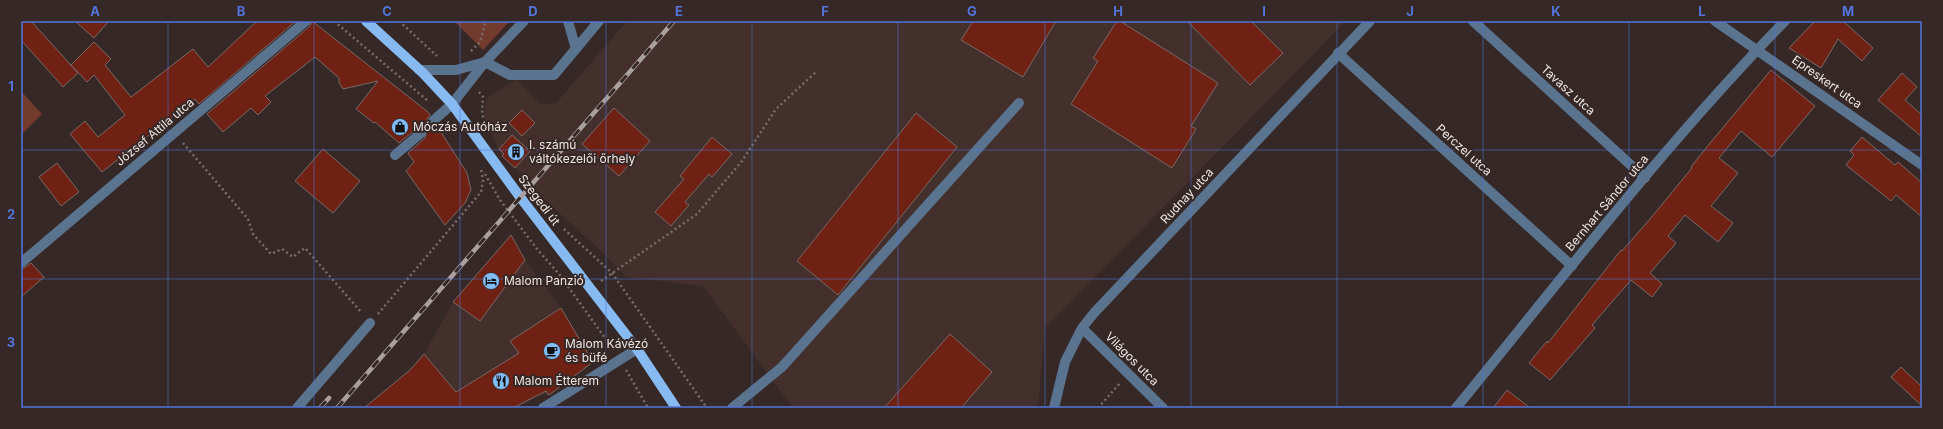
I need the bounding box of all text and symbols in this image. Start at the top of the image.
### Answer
text: A [90,3,100,19]
text: B [237,3,246,19]
text: C [382,3,392,19]
text: D [528,3,538,19]
text: E [675,3,683,19]
text: F [821,3,829,19]
text: G [967,3,977,19]
text: H [1113,3,1123,19]
text: I [1262,3,1266,19]
text: J [1406,3,1414,19]
text: K [1551,3,1561,19]
text: L [1698,3,1706,19]
text: M [1842,3,1854,19]
street label: Epreskert utca [1789,52,1865,111]
street label: Tavasz utca [1538,61,1599,118]
text: 1 [8,78,14,94]
street label: József Attila utca [112,94,197,169]
shop icon: Móczás Autóház [390,117,410,137]
place label: Móczás Autóház [413,119,508,134]
street label: Perczel utca [1433,121,1495,179]
place label: I. számú váltókezelői őrhely [529,137,635,166]
building icon: I. számú váltókezelői őrhely [506,142,526,162]
street label: Bernhart Sándor utca [1562,151,1651,254]
street label: Rudnay utca [1157,165,1216,227]
street label: Szegedi út [515,171,564,228]
text: 2 [7,206,15,222]
hotel icon: Malom Panzió [481,271,501,291]
place label: Malom Panzió [504,273,584,288]
street label: Világos utca [1102,329,1162,389]
text: 3 [7,334,15,350]
place label: Malom Kávézó és büfé [565,336,648,365]
cafe icon: Malom Kávézó és büfé [542,341,562,361]
restaurant icon: Malom Étterem [491,371,511,391]
place label: Malom Étterem [514,373,599,388]

